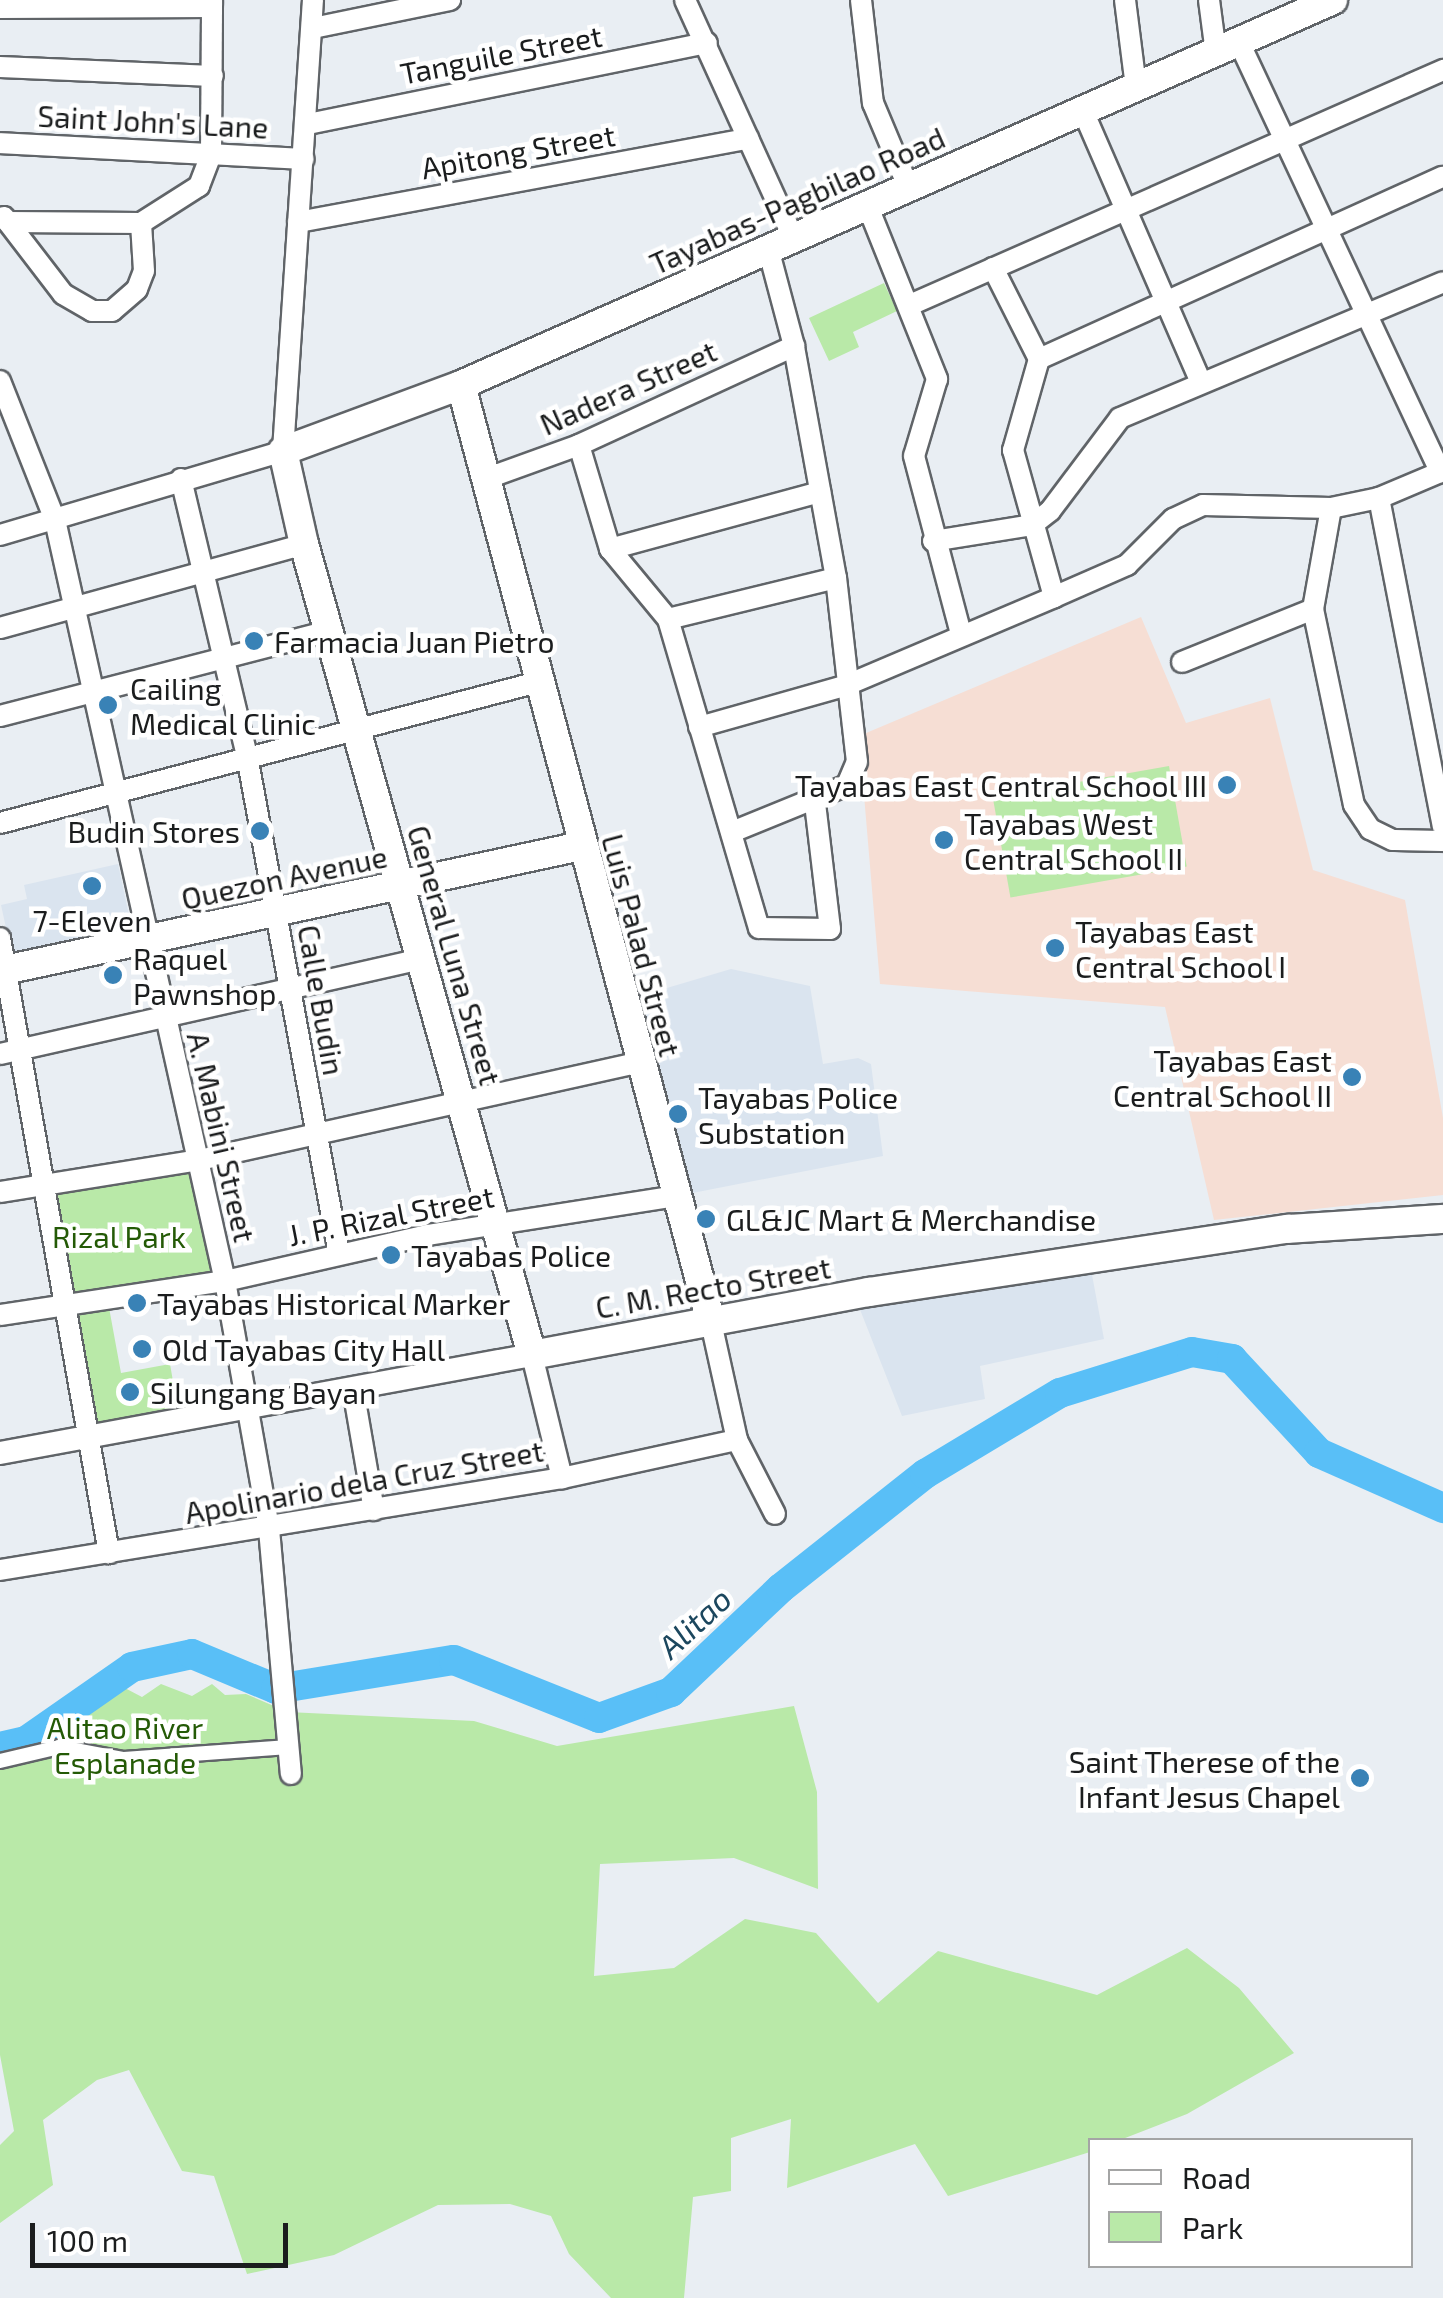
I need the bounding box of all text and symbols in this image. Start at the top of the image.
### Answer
street label: Tanguile Street [397,17,605,91]
street label: Saint John's Lane [36,97,270,145]
street label: Apitong Street [418,116,618,186]
street label: Tayabas-Pagbilao Road [644,119,950,281]
street label: Nadera Street [534,332,722,442]
place label: Farmacia Juan Pietro [274,623,555,659]
marker: Farmacia Juan Pietro [243,630,265,652]
place label: Cailing Medical Clinic [130,670,317,740]
marker: Cailing Medical Clinic [95,692,121,718]
place label: Tayabas East Central School III [793,767,1207,803]
marker: Tayabas East Central School III [1216,774,1238,796]
place label: Tayabas West Central School II [964,805,1184,876]
place label: Budin Stores [67,813,240,849]
marker: Budin Stores [249,820,271,842]
street label: General Luna Street [401,821,509,1089]
marker: Tayabas West Central School II [933,829,955,851]
street label: Luis Palad Street [595,830,689,1060]
street label: Quezon Avenue [177,838,391,916]
marker: 7-Eleven [81,875,103,897]
place label: 7-Eleven [32,902,152,938]
place label: Tayabas East Central School I [1075,913,1288,984]
street label: Calle Budin [291,922,353,1078]
marker: Tayabas East Central School I [1044,937,1066,959]
place label: Raquel Pawnshop [133,940,276,1010]
marker: Raquel Pawnshop [102,964,124,986]
street label: A. Mabini Street [180,1028,264,1246]
place label: Tayabas East Central School II [1112,1042,1332,1112]
marker: Tayabas East Central School II [1341,1066,1363,1088]
place label: Tayabas Police Substation [698,1079,898,1150]
marker: Tayabas Police Substation [667,1103,689,1125]
street label: J. P. Rizal Street [285,1177,497,1253]
place label: GL&JC Mart & Merchandise [726,1201,1096,1237]
marker: GL&JC Mart & Merchandise [695,1208,717,1230]
park label: Rizal Park [52,1218,186,1254]
place label: Tayabas Police [411,1237,611,1273]
marker: Tayabas Police [380,1244,402,1266]
street label: C. M. Recto Street [593,1249,833,1325]
place label: Tayabas Historical Marker [157,1285,511,1321]
marker: Tayabas Historical Marker [126,1292,148,1314]
place label: Old Tayabas City Hall [162,1331,446,1367]
marker: Old Tayabas City Hall [131,1338,153,1360]
place label: Silungang Bayan [150,1374,376,1410]
marker: Silungang Bayan [119,1381,141,1403]
street label: Apolinario dela Cruz Street [182,1432,546,1530]
water label: Alitao [650,1579,738,1665]
park label: Alitao River Esplanade [47,1709,203,1780]
place label: Saint Therese of the Infant Jesus Chapel [1067,1743,1340,1814]
marker: Saint Therese of the Infant Jesus Chapel [1349,1767,1371,1789]
legend [1088,2138,1413,2268]
text: Road [1182,2159,1251,2195]
scale bar [35,2203,292,2265]
text: Park [1182,2209,1243,2245]
text: 100 m [47,2222,128,2258]

